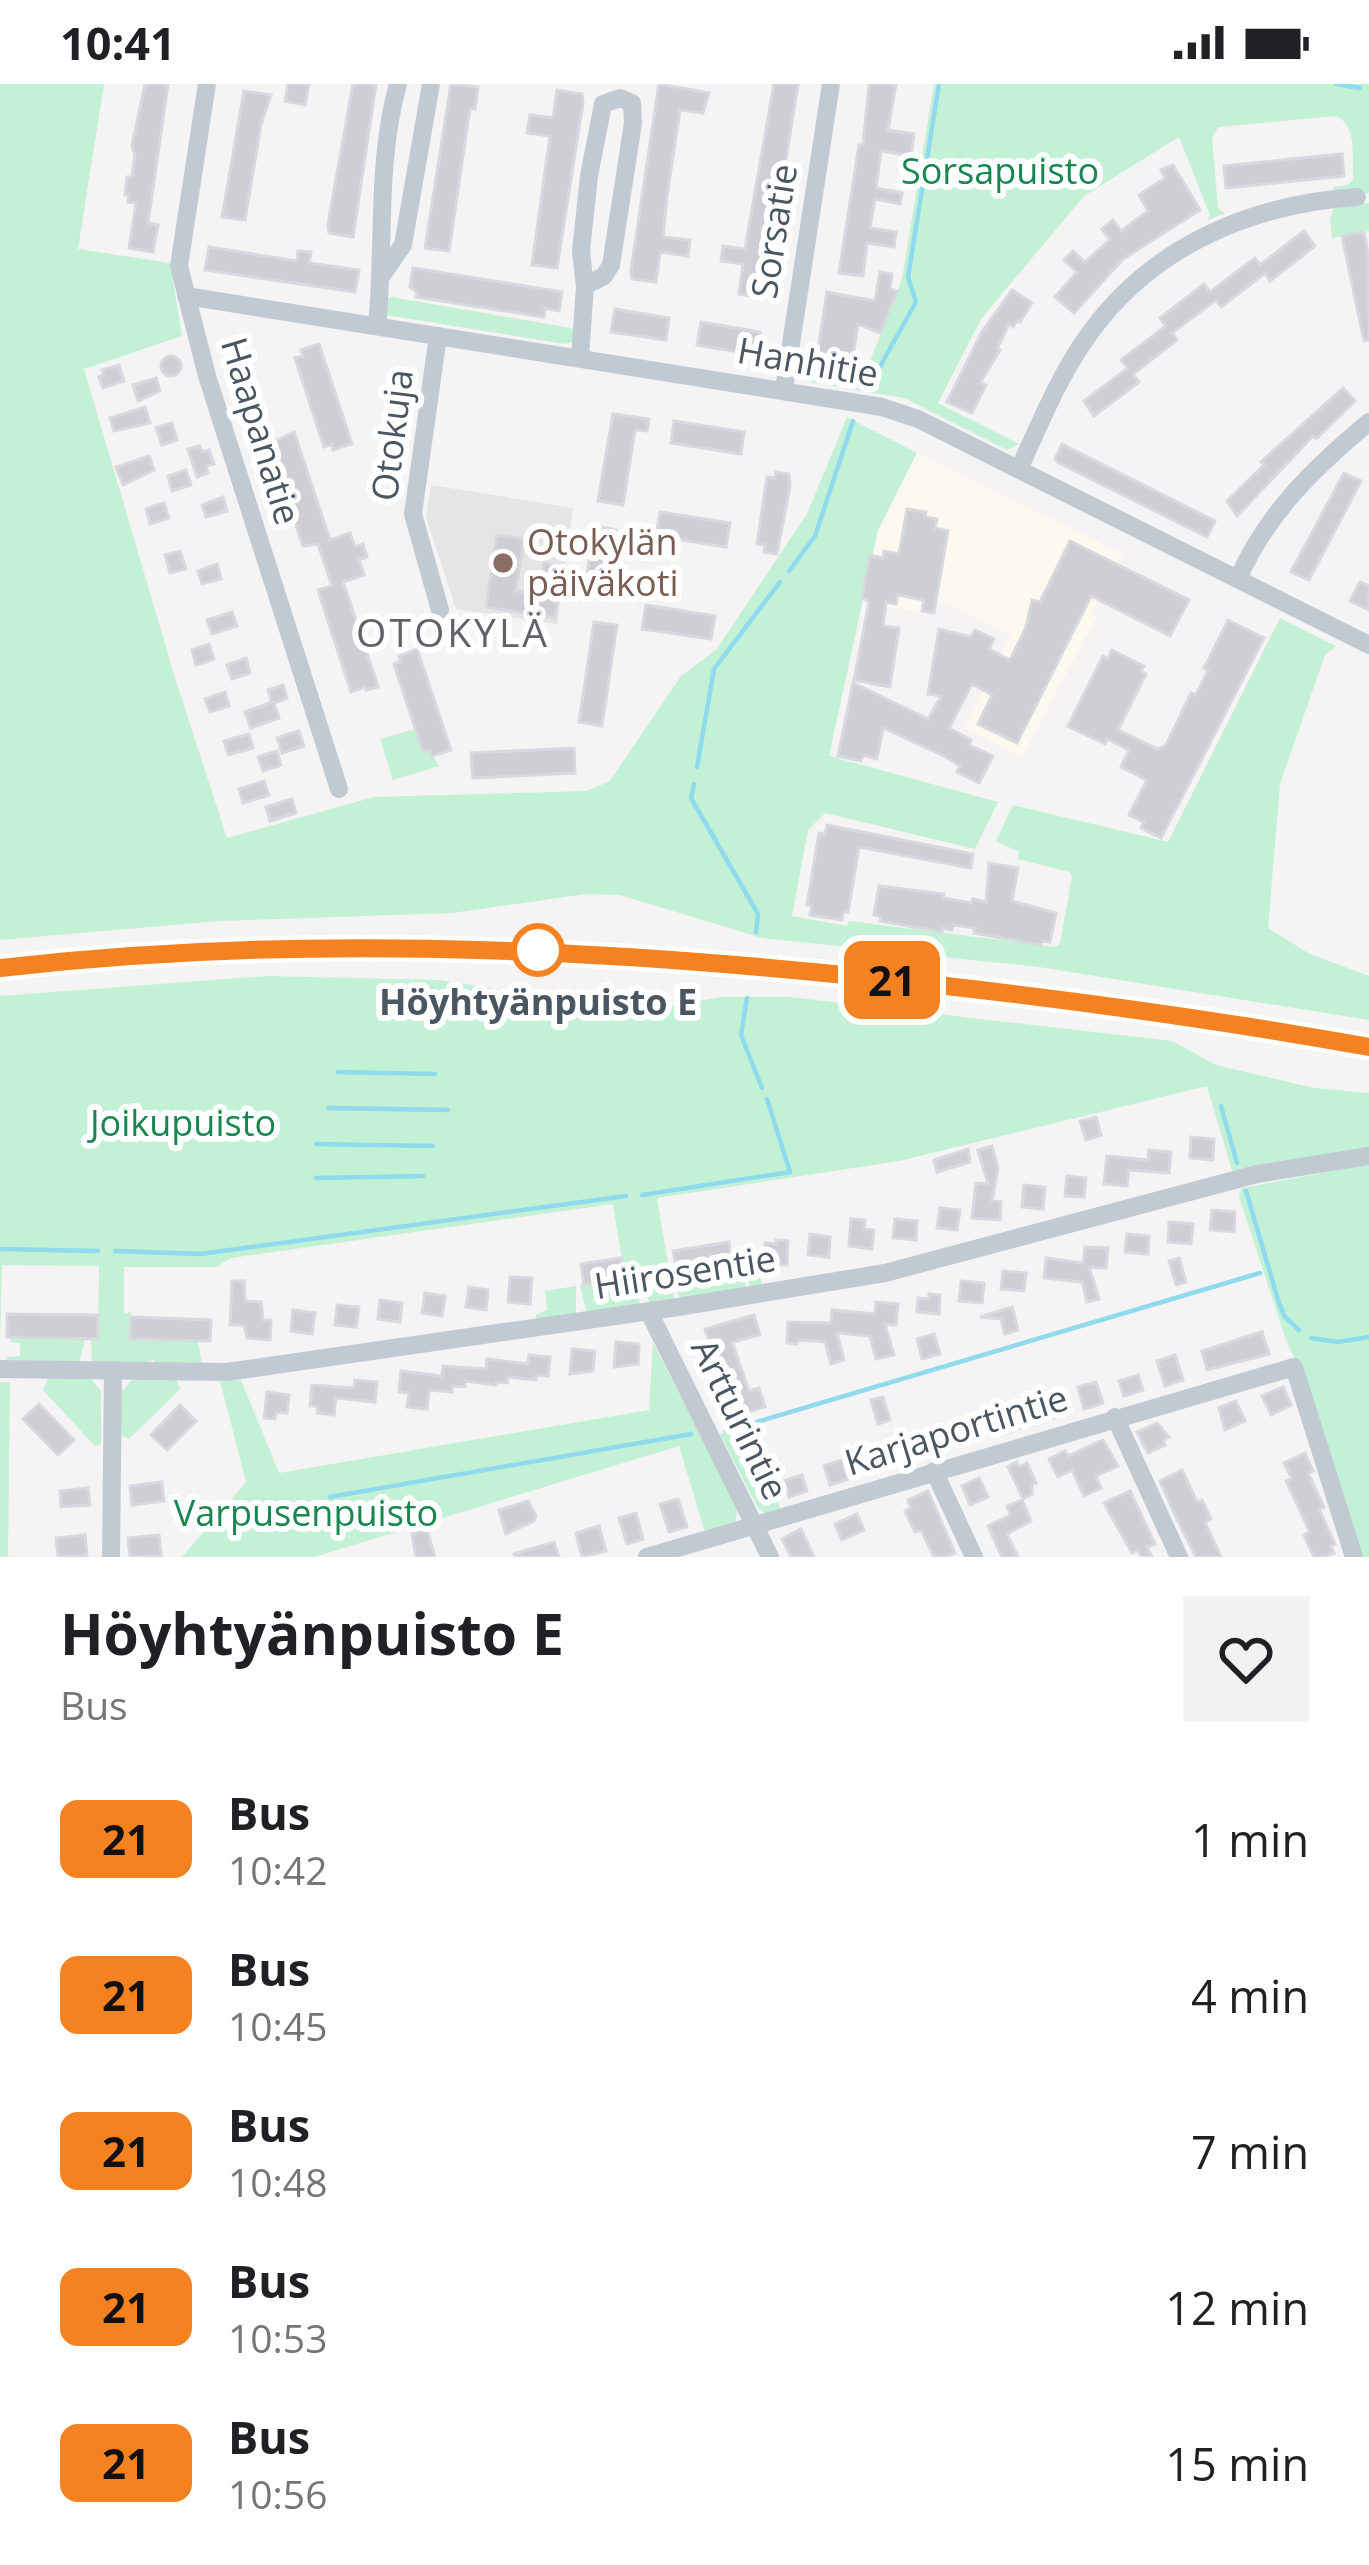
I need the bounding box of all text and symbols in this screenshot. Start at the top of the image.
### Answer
text: 10:41 [60,12,176,73]
park label: Sorsapuisto [901,146,1099,195]
street label: Sorsatie [739,160,808,302]
street label: Hanhitie [734,325,882,398]
street label: Haapanatie [210,332,313,530]
street label: Otokuja [359,366,424,504]
place label: Otokylän päiväkoti [527,517,679,607]
marker: Otokylän päiväkoti [490,550,516,576]
district label: OTOKYLÄ [356,605,550,658]
marker: Höyhtyänpuisto E [513,925,563,975]
line badge: 21 [838,941,946,1019]
text: 21 [868,951,916,1008]
place label: Höyhtyänpuisto E [379,977,697,1026]
park label: Joikupuisto [87,1098,276,1147]
street label: Hiirosentie [591,1233,779,1310]
street label: Artturintie [680,1330,800,1507]
street label: Karjaportintie [839,1372,1073,1487]
park label: Varpusenpuisto [174,1488,438,1537]
text: Höyhtyänpuisto E [60,1594,564,1672]
button: heart [1183,1596,1309,1722]
text: Bus [60,1678,128,1731]
text: Bus [228,1782,310,1843]
text: 1 min [1191,1809,1309,1870]
text: 21 [102,1810,150,1867]
text: 10:42 [228,1843,327,1896]
text: Bus [228,1938,310,1999]
text: 4 min [1191,1965,1309,2026]
text: 21 [102,1966,150,2023]
text: 10:45 [228,1999,327,2052]
text: Bus [228,2094,310,2155]
text: 7 min [1191,2121,1309,2182]
text: 21 [102,2122,150,2179]
text: 10:48 [228,2155,327,2208]
text: Bus [228,2250,310,2311]
text: 12 min [1165,2277,1309,2338]
text: 21 [102,2278,150,2335]
text: 10:53 [228,2311,327,2364]
text: Bus [228,2406,310,2467]
text: 15 min [1165,2433,1309,2494]
text: 21 [102,2434,150,2491]
text: 10:56 [228,2467,327,2520]

